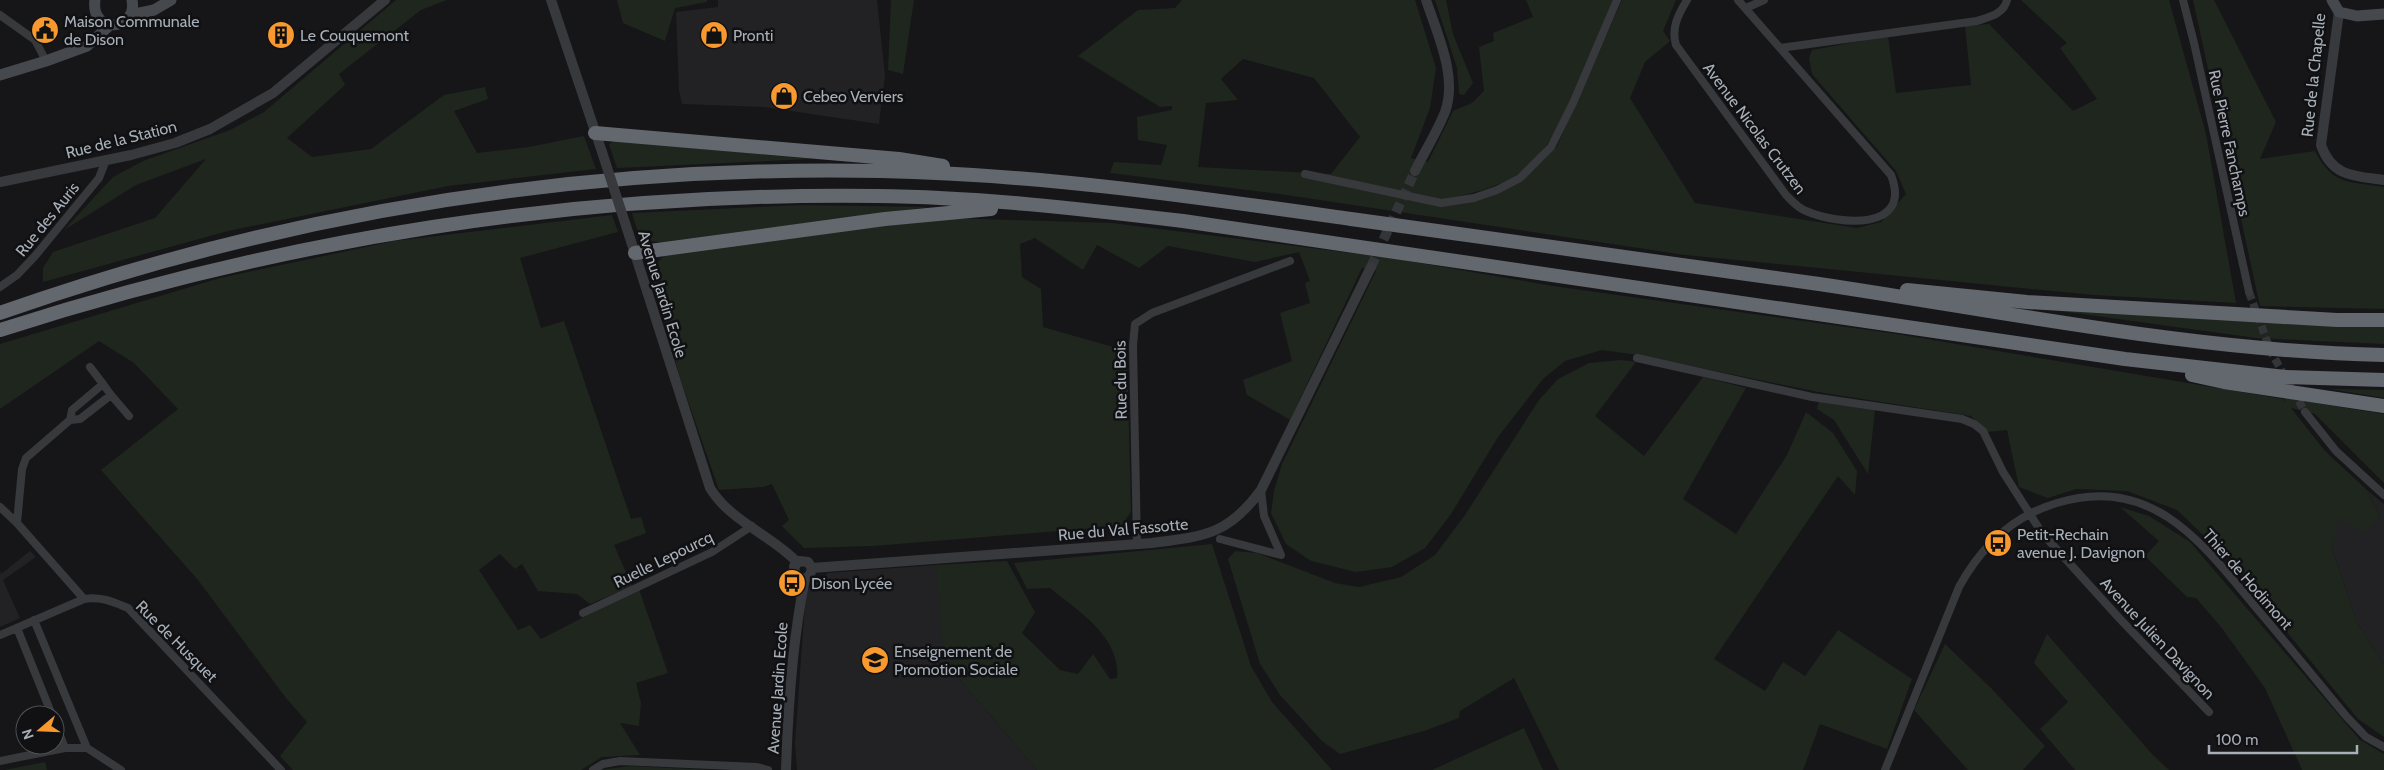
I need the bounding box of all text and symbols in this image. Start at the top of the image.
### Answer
place label: Maison Communale de Dison [64,12,199,49]
street label: Rue de la Chapelle [2298,12,2329,138]
public building icon: Maison Communale de Dison [30,15,60,45]
building icon: Le Couquemont [266,20,296,50]
shop icon: Pronti [699,20,729,50]
place label: Le Couquemont [300,26,410,45]
place label: Pronti [733,26,773,45]
street label: Avenue Nicolas Crutzen [1699,59,1810,198]
street label: Rue Pierre Fanchamps [2205,68,2254,218]
shop icon: Cebeo Verviers [769,81,799,111]
place label: Cebeo Verviers [803,87,904,106]
street label: Rue de la Station [64,116,179,162]
street label: Rue des Auris [12,178,83,260]
street label: Avenue Jardin Ecole [634,228,691,360]
street label: Rue du Bois [1110,340,1131,420]
street label: Rue du Val Fassotte [1057,514,1189,545]
place label: Petit-Rechain avenue J. Davignon [2017,525,2145,562]
street label: Thier de Hodimont [2199,525,2297,634]
street label: Ruelle Lepourcq [610,527,716,592]
bus stop icon: Petit-Rechain avenue J. Davignon [1983,528,2013,558]
bus stop icon: Dison Lycée [777,568,807,598]
place label: Dison Lycée [811,574,892,593]
street label: Avenue Julien Davignon [2096,574,2219,703]
street label: Rue de Husquet [132,597,222,686]
street label: Avenue Jardin Ecole [763,622,792,755]
place label: Enseignement de Promotion Sociale [894,642,1018,679]
school or university icon: Enseignement de Promotion Sociale [860,645,890,675]
north arrow [15,705,65,755]
scale bar [2209,722,2356,754]
text: N [18,727,38,742]
text: 100 m [2216,731,2258,749]

